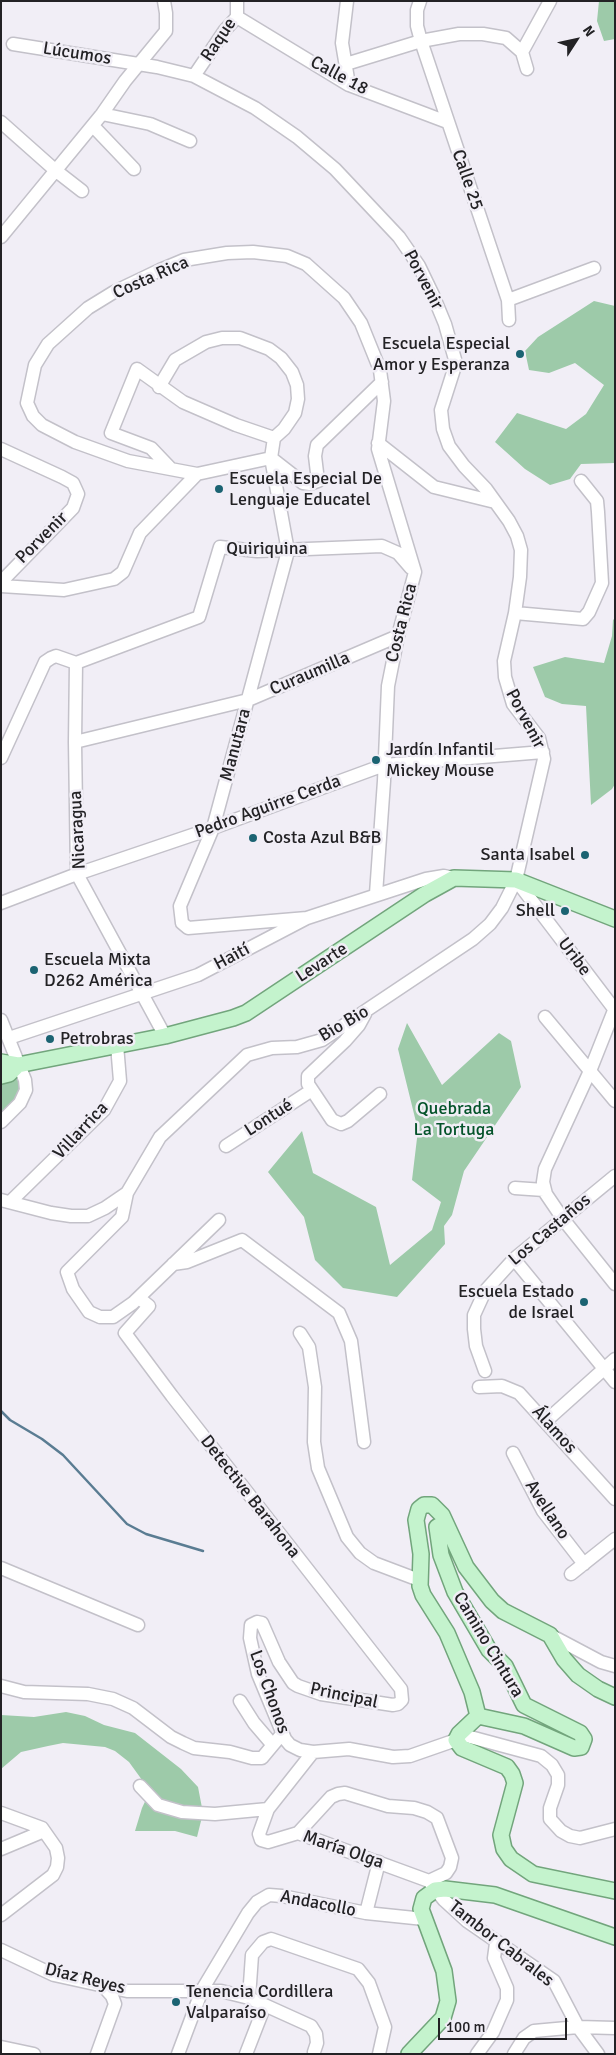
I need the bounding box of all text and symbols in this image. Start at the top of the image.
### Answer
street label: Raque [197,14,241,66]
north arrow [551,15,601,65]
text: N [579,22,598,40]
street label: Lúcumos [41,38,113,70]
street label: Calle 18 [306,52,372,100]
street label: Calle 25 [447,147,487,213]
street label: Porvenir [398,246,448,314]
street label: Costa Rica [110,252,192,304]
place label: Escuela Especial Amor y Esperanza [373,333,510,376]
marker: Escuela Especial Amor y Esperanza [514,348,526,360]
place label: Escuela Especial De Lenguaje Educatel [229,468,382,510]
marker: Escuela Especial De Lenguaje Educatel [213,483,225,495]
street label: Porvenir [12,508,72,568]
street label: Quiriquina [226,538,308,560]
street label: Costa Rica [382,581,422,665]
street label: Curaumilla [267,647,353,701]
street label: Porvenir [500,685,550,753]
street label: Manutara [216,706,256,784]
place label: Jardín Infantil Mickey Mouse [386,739,494,782]
marker: Jardín Infantil Mickey Mouse [370,754,382,766]
street label: Pedro Aguirre Cerda [192,771,344,843]
street label: Nicaragua [65,790,91,870]
place label: Costa Azul B&B [263,827,381,849]
marker: Costa Azul B&B [247,832,259,844]
place label: Santa Isabel [481,844,575,866]
marker: Santa Isabel [579,849,591,861]
place label: Shell [516,900,555,922]
marker: Shell [559,905,571,917]
street label: Uribe [553,934,595,980]
street label: Levarte [292,938,352,988]
street label: Haití [210,939,254,975]
place label: Escuela Mixta D262 América [44,949,153,992]
marker: Escuela Mixta D262 América [28,964,40,976]
street label: Bio Bio [315,1001,373,1047]
place label: Petrobras [60,1028,134,1050]
marker: Petrobras [44,1033,56,1045]
street label: Lontué [241,1094,297,1142]
street label: Villarrica [49,1098,113,1164]
park label: Quebrada La Tortuga [414,1098,494,1140]
street label: Los Castaños [505,1189,595,1271]
place label: Escuela Estado de Israel [458,1281,574,1324]
marker: Escuela Estado de Israel [578,1296,590,1308]
street label: Álamos [527,1402,581,1458]
street label: Detective Barahona [195,1431,305,1563]
street label: Avellano [520,1476,574,1544]
street label: Camino Cintura [448,1588,528,1702]
street label: Los Chonos [244,1647,294,1737]
street label: Principal [308,1678,380,1714]
street label: María Olga [300,1826,386,1874]
street label: Andacollo [278,1886,358,1922]
street label: Tambor Cabrales [444,1896,558,1992]
street label: Díaz Reyes [43,1959,127,1999]
place label: Tenencia Cordillera Valparaíso [186,1981,333,2024]
marker: Tenencia Cordillera Valparaíso [170,1996,182,2008]
scale bar [441,2008,570,2040]
text: 100 m [446,2018,486,2036]

